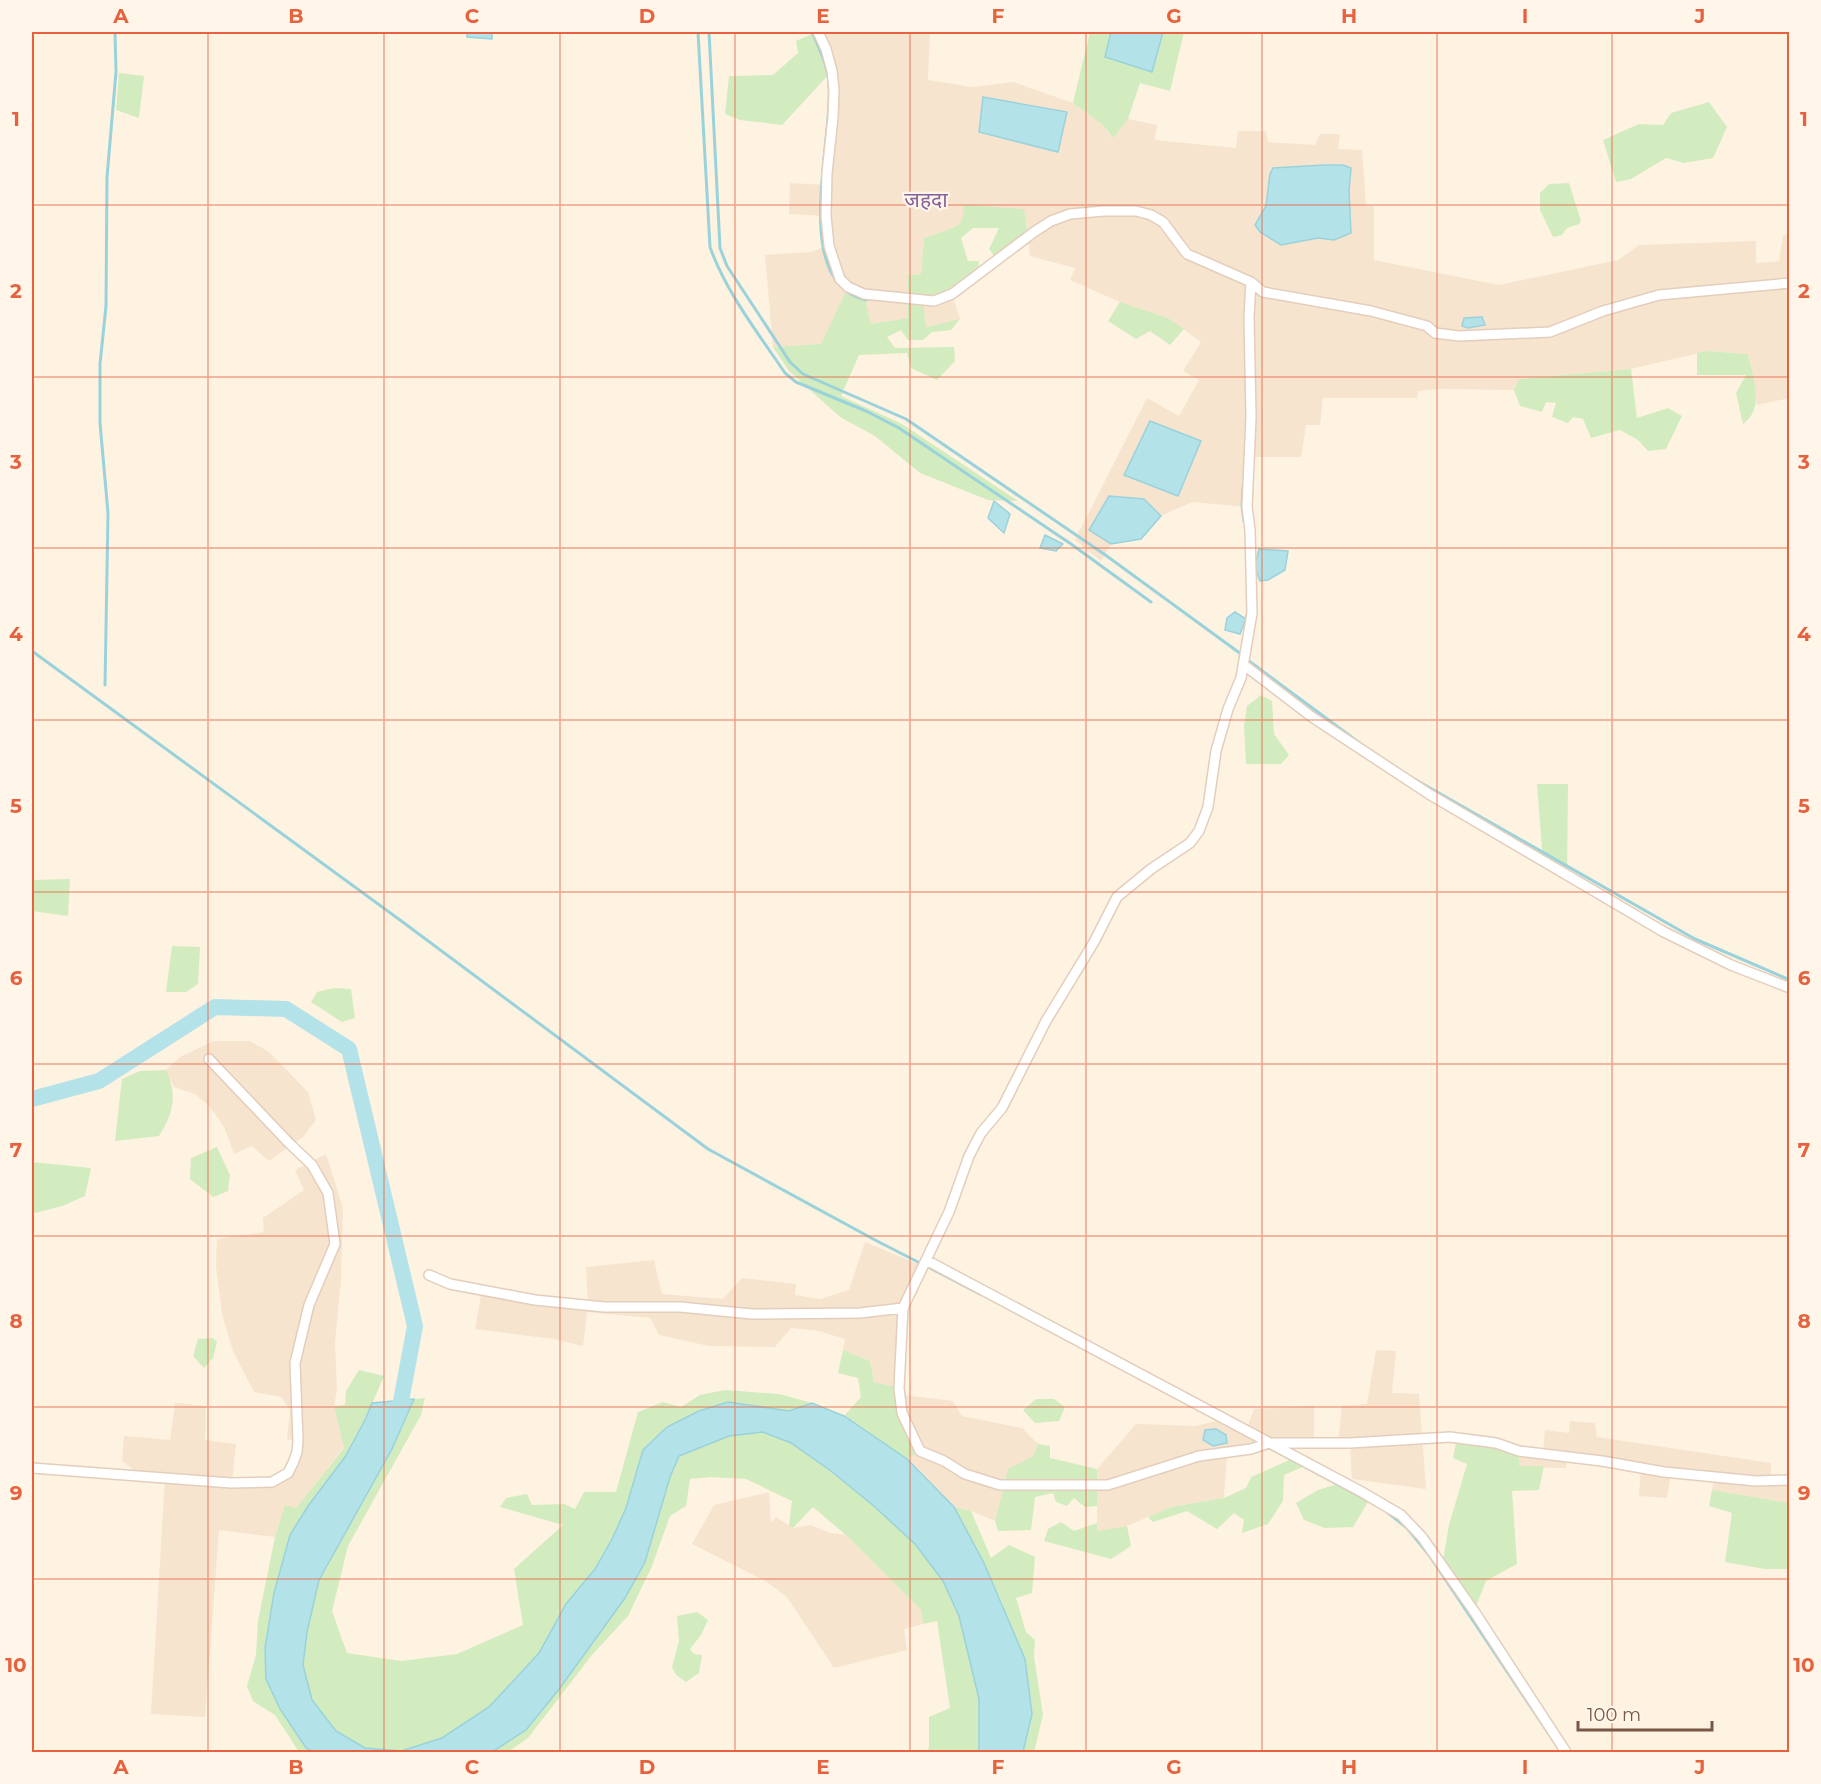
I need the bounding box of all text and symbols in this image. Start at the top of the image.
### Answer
text: A [112,4,129,28]
text: B [288,4,304,28]
text: C [465,4,480,28]
text: D [639,4,655,28]
text: E [816,4,830,28]
text: F [992,4,1005,28]
text: G [1166,4,1182,28]
text: H [1341,4,1357,28]
text: I [1522,4,1528,28]
text: J [1694,4,1705,28]
text: 1 [12,107,20,131]
text: 1 [1800,107,1808,131]
district label: जहदा [904,187,948,212]
text: 2 [10,279,22,303]
text: 2 [1798,279,1810,303]
text: 3 [9,450,22,474]
text: 3 [1797,450,1810,474]
text: 4 [9,622,23,646]
text: 4 [1797,622,1811,646]
text: 5 [10,794,22,818]
text: 5 [1798,794,1810,818]
text: 6 [10,966,23,990]
text: 6 [1798,966,1811,990]
text: 7 [10,1138,22,1162]
text: 7 [1798,1138,1810,1162]
text: 8 [9,1309,23,1333]
text: 8 [1797,1309,1811,1333]
text: 9 [10,1481,22,1505]
text: 9 [1798,1481,1810,1505]
text: 10 [5,1653,27,1677]
text: 10 [1793,1653,1815,1677]
scale bar [1578,1694,1712,1732]
text: 100 m [1587,1704,1641,1726]
text: A [112,1755,129,1779]
text: B [288,1755,304,1779]
text: C [465,1755,480,1779]
text: D [639,1755,655,1779]
text: E [816,1755,830,1779]
text: F [992,1755,1005,1779]
text: G [1166,1755,1182,1779]
text: H [1341,1755,1357,1779]
text: I [1522,1755,1528,1779]
text: J [1694,1755,1705,1779]

